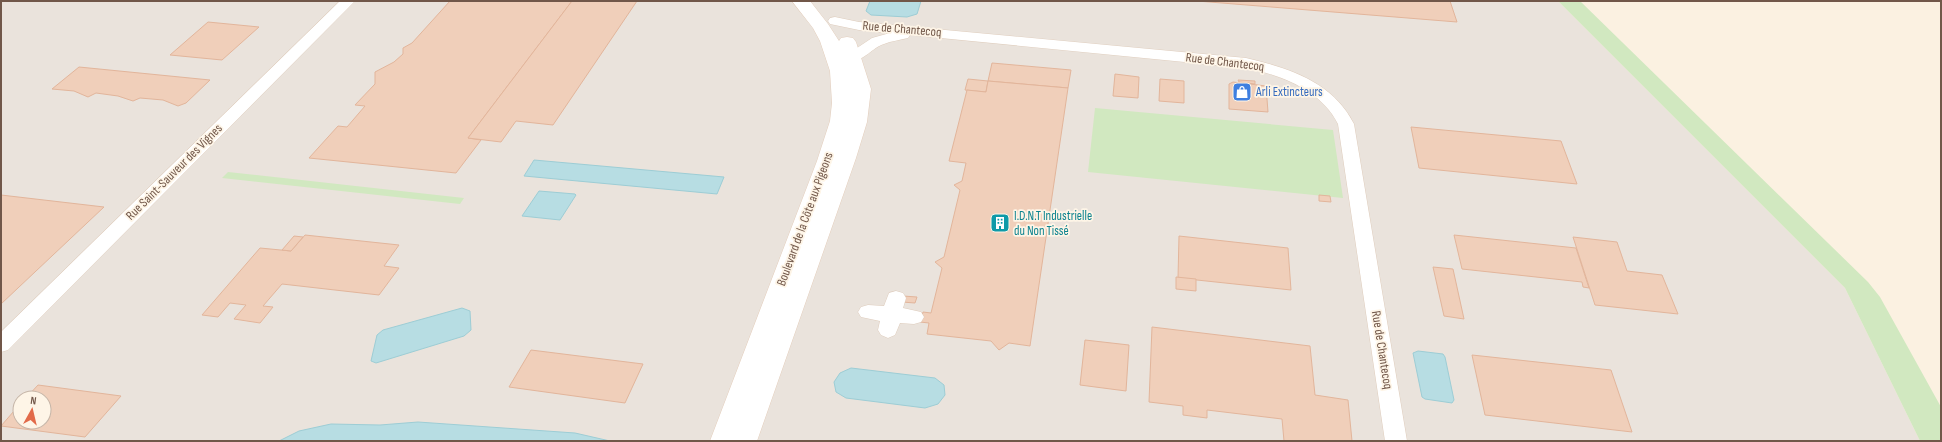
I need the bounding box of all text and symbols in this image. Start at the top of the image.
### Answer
street label: Rue de Chantecoq [862,18,942,40]
street label: Rue de Chantecoq [1185,49,1265,75]
shop icon: Arli Extincteurs [1231,81,1253,103]
place label: Arli Extincteurs [1255,84,1323,100]
street label: Rue Saint-Sauveur des Vignes [122,120,226,224]
street label: Boulevard de la Côte aux Pigeons [773,150,837,288]
place label: I.D.N.T Industrielle du Non Tissé [1014,208,1092,239]
building icon: I.D.N.T Industrielle du Non Tissé [989,212,1011,234]
street label: Rue de Chantecoq [1368,310,1396,390]
north arrow [12,390,52,430]
text: N [30,394,37,407]

